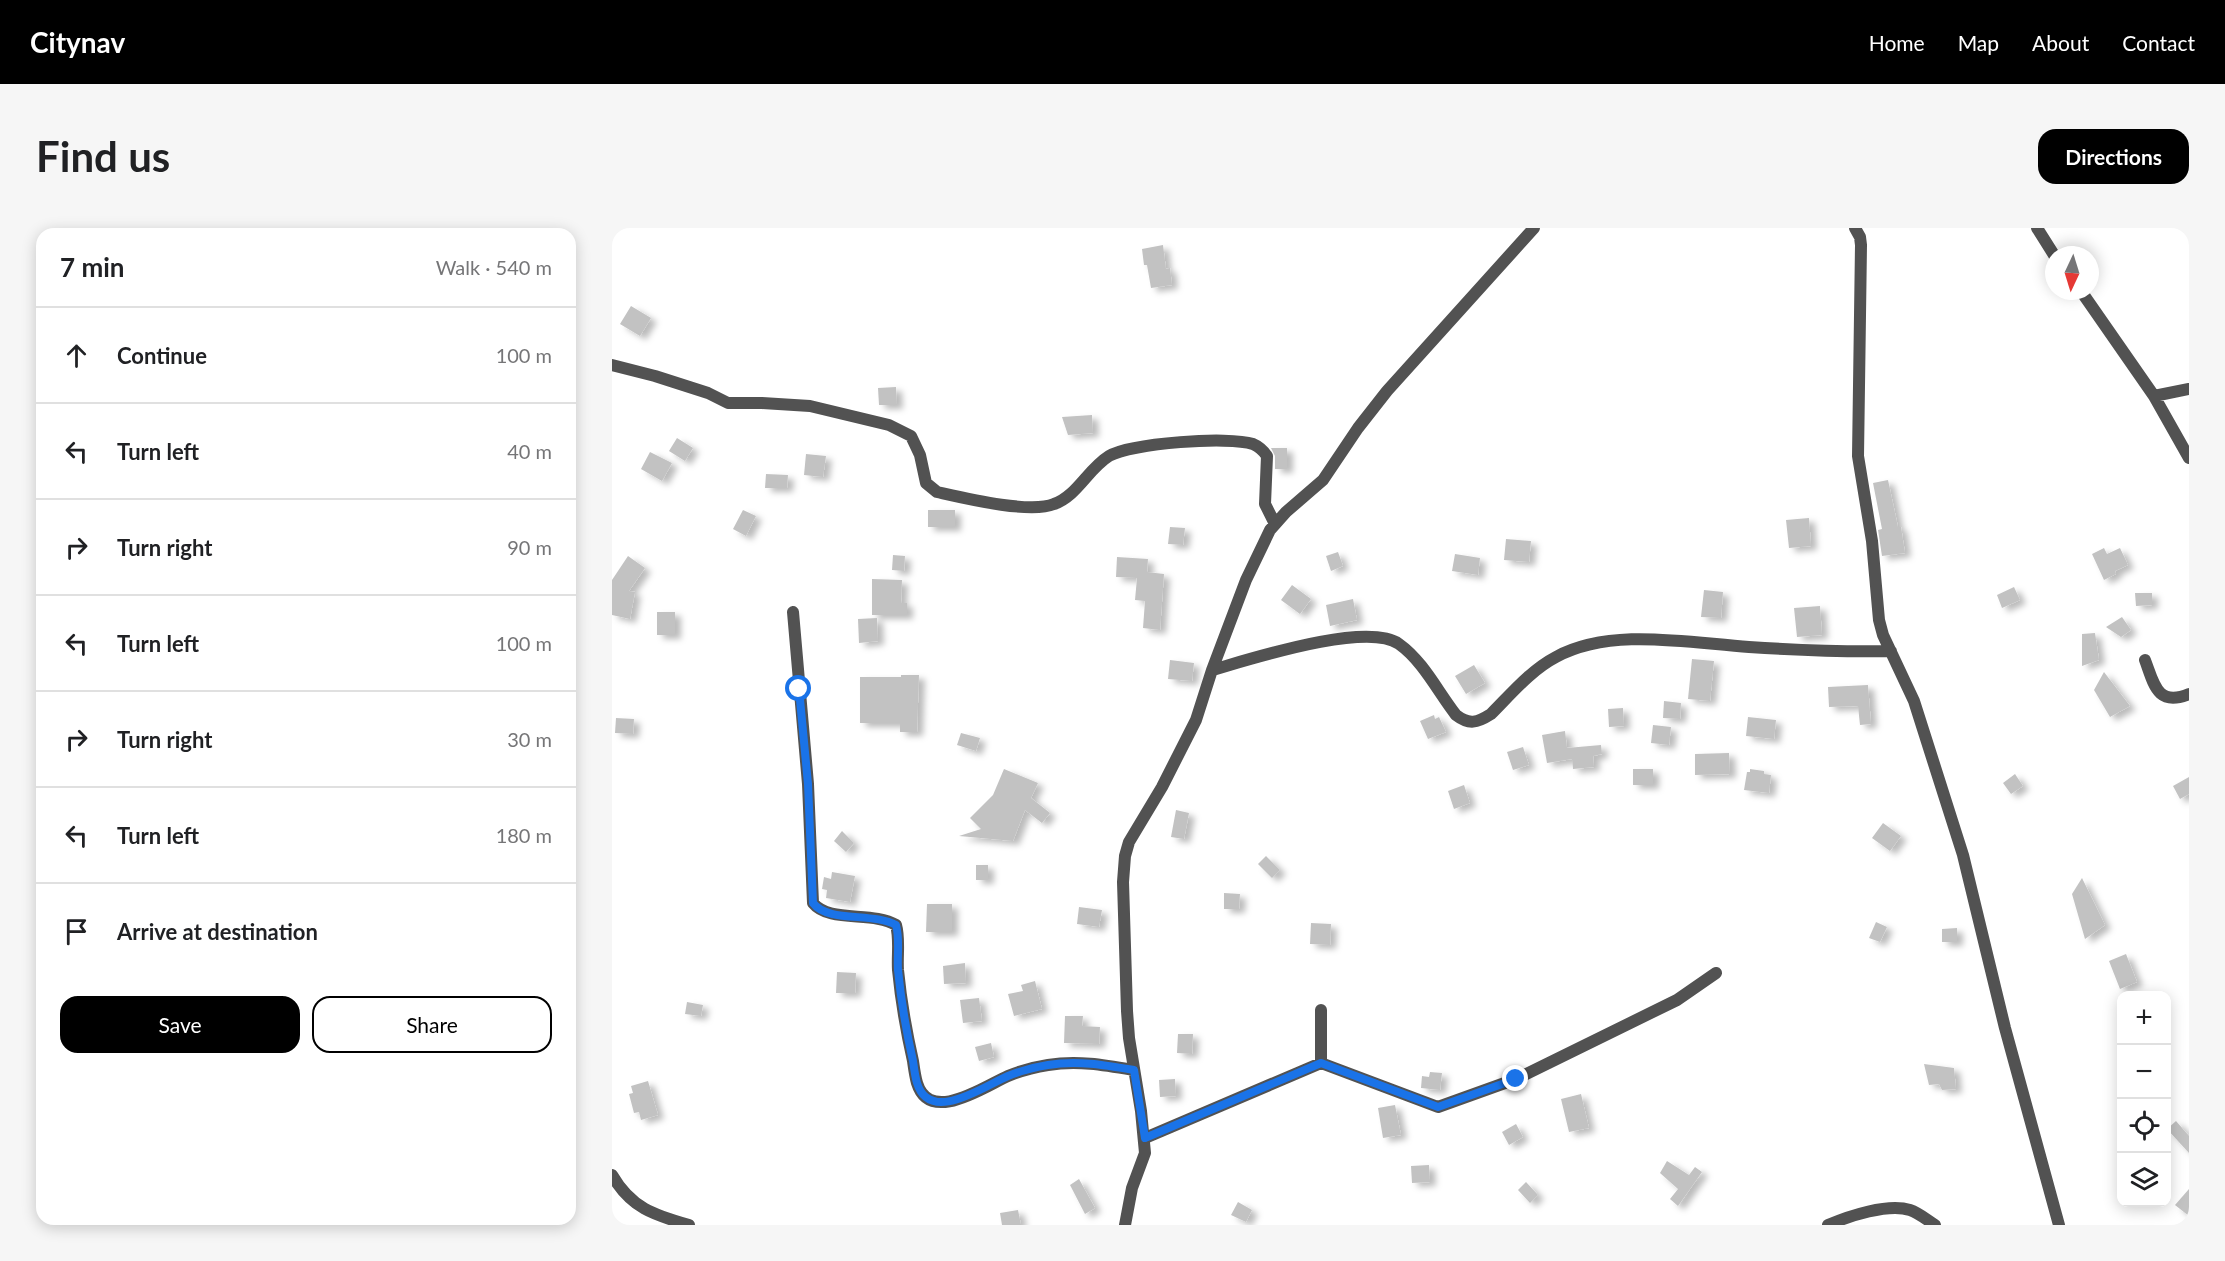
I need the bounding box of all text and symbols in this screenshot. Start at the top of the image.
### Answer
text: Citynav [30,25,125,59]
text: Home [1869,30,1925,55]
text: Map [1958,30,1999,55]
text: About [2032,30,2089,55]
text: Contact [2122,30,2195,55]
button: Directions [2038,129,2189,184]
text: Find us [36,131,170,181]
north arrow [2045,246,2099,300]
text: 7 min [60,251,124,283]
text: Walk · 540 m [436,255,552,279]
icon: ahead [60,339,93,372]
text: Continue [117,342,207,369]
text: 100 m [496,343,552,367]
icon: left [60,435,93,468]
text: Turn left [117,438,199,465]
text: 40 m [507,439,552,463]
icon: right [60,531,93,564]
text: Turn right [117,534,212,561]
text: 90 m [507,535,552,559]
icon: left [60,627,93,660]
text: Turn left [117,630,199,657]
text: 100 m [496,631,552,655]
route start [785,675,811,701]
icon: right [60,723,93,756]
text: Turn right [117,726,212,753]
text: 30 m [507,727,552,751]
icon: left [60,819,93,852]
text: Turn left [117,822,199,849]
text: 180 m [496,823,552,847]
icon: arrive [60,915,93,948]
text: Arrive at destination [117,918,318,945]
map controls [2117,991,2171,1207]
button: + [2117,991,2171,1045]
button: Save [60,996,300,1053]
button: Share [312,996,552,1053]
button: − [2117,1045,2171,1099]
route end [1502,1065,1528,1091]
button: locate [2117,1099,2171,1153]
button: layers [2117,1153,2171,1207]

